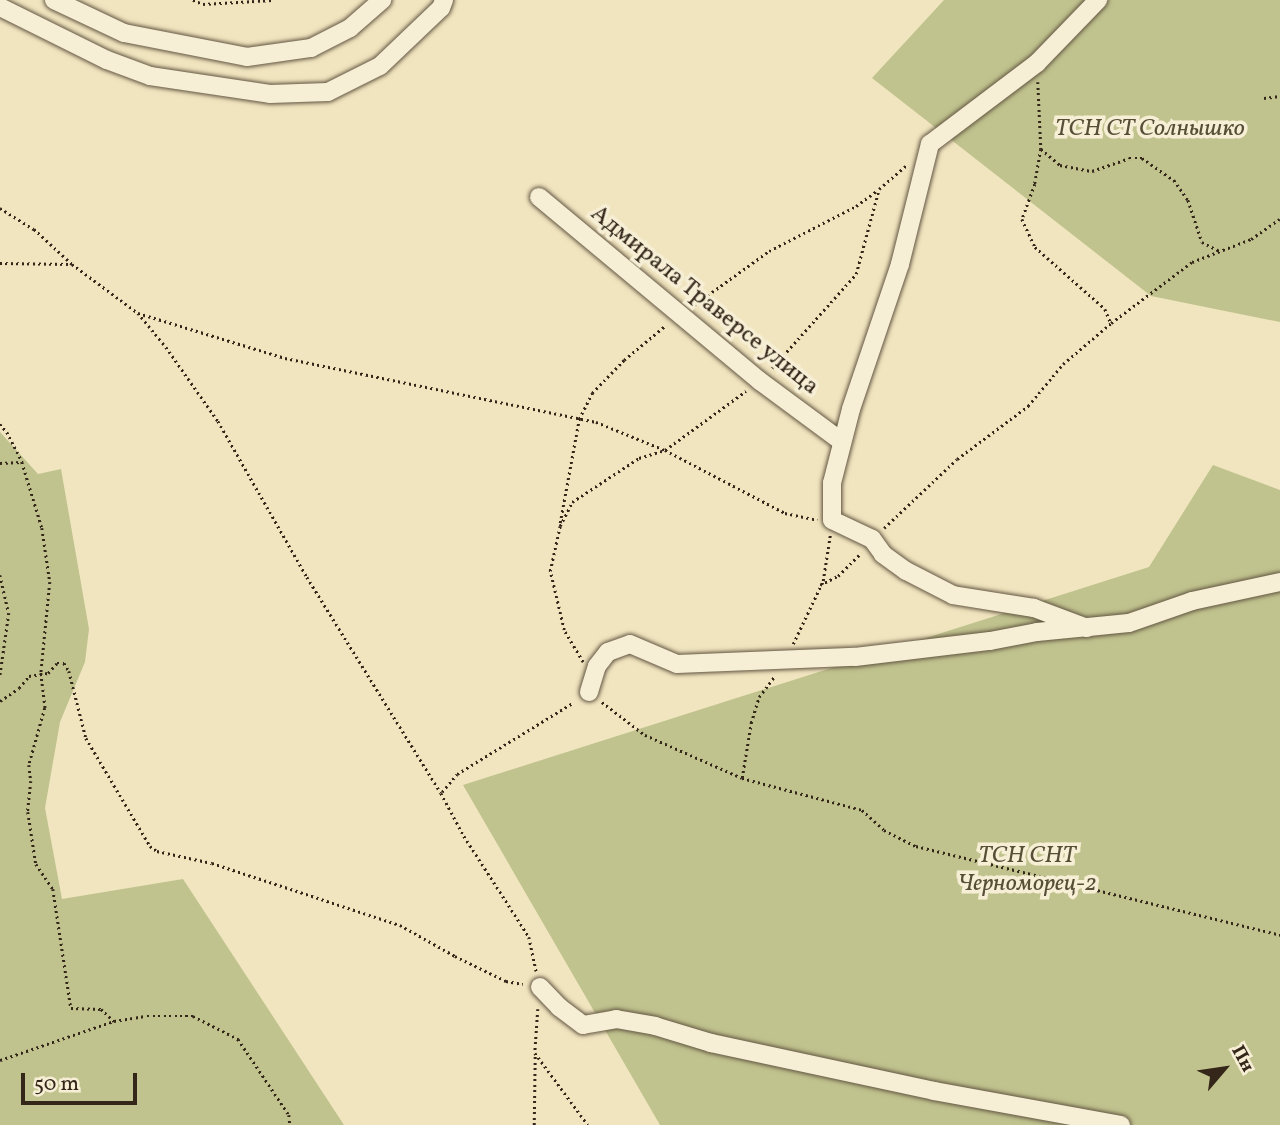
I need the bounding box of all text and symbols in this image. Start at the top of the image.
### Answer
park label: ТСН СТ Солнышко [1055,116,1245,144]
street label: Адмирала Траверсе улица [583,200,825,402]
park label: ТСН СНТ Черноморец-2 [957,843,1097,899]
north arrow [1189,1034,1259,1104]
text: Пн [1224,1041,1260,1077]
scale bar [24,1058,140,1102]
text: 50 m [34,1070,79,1099]

